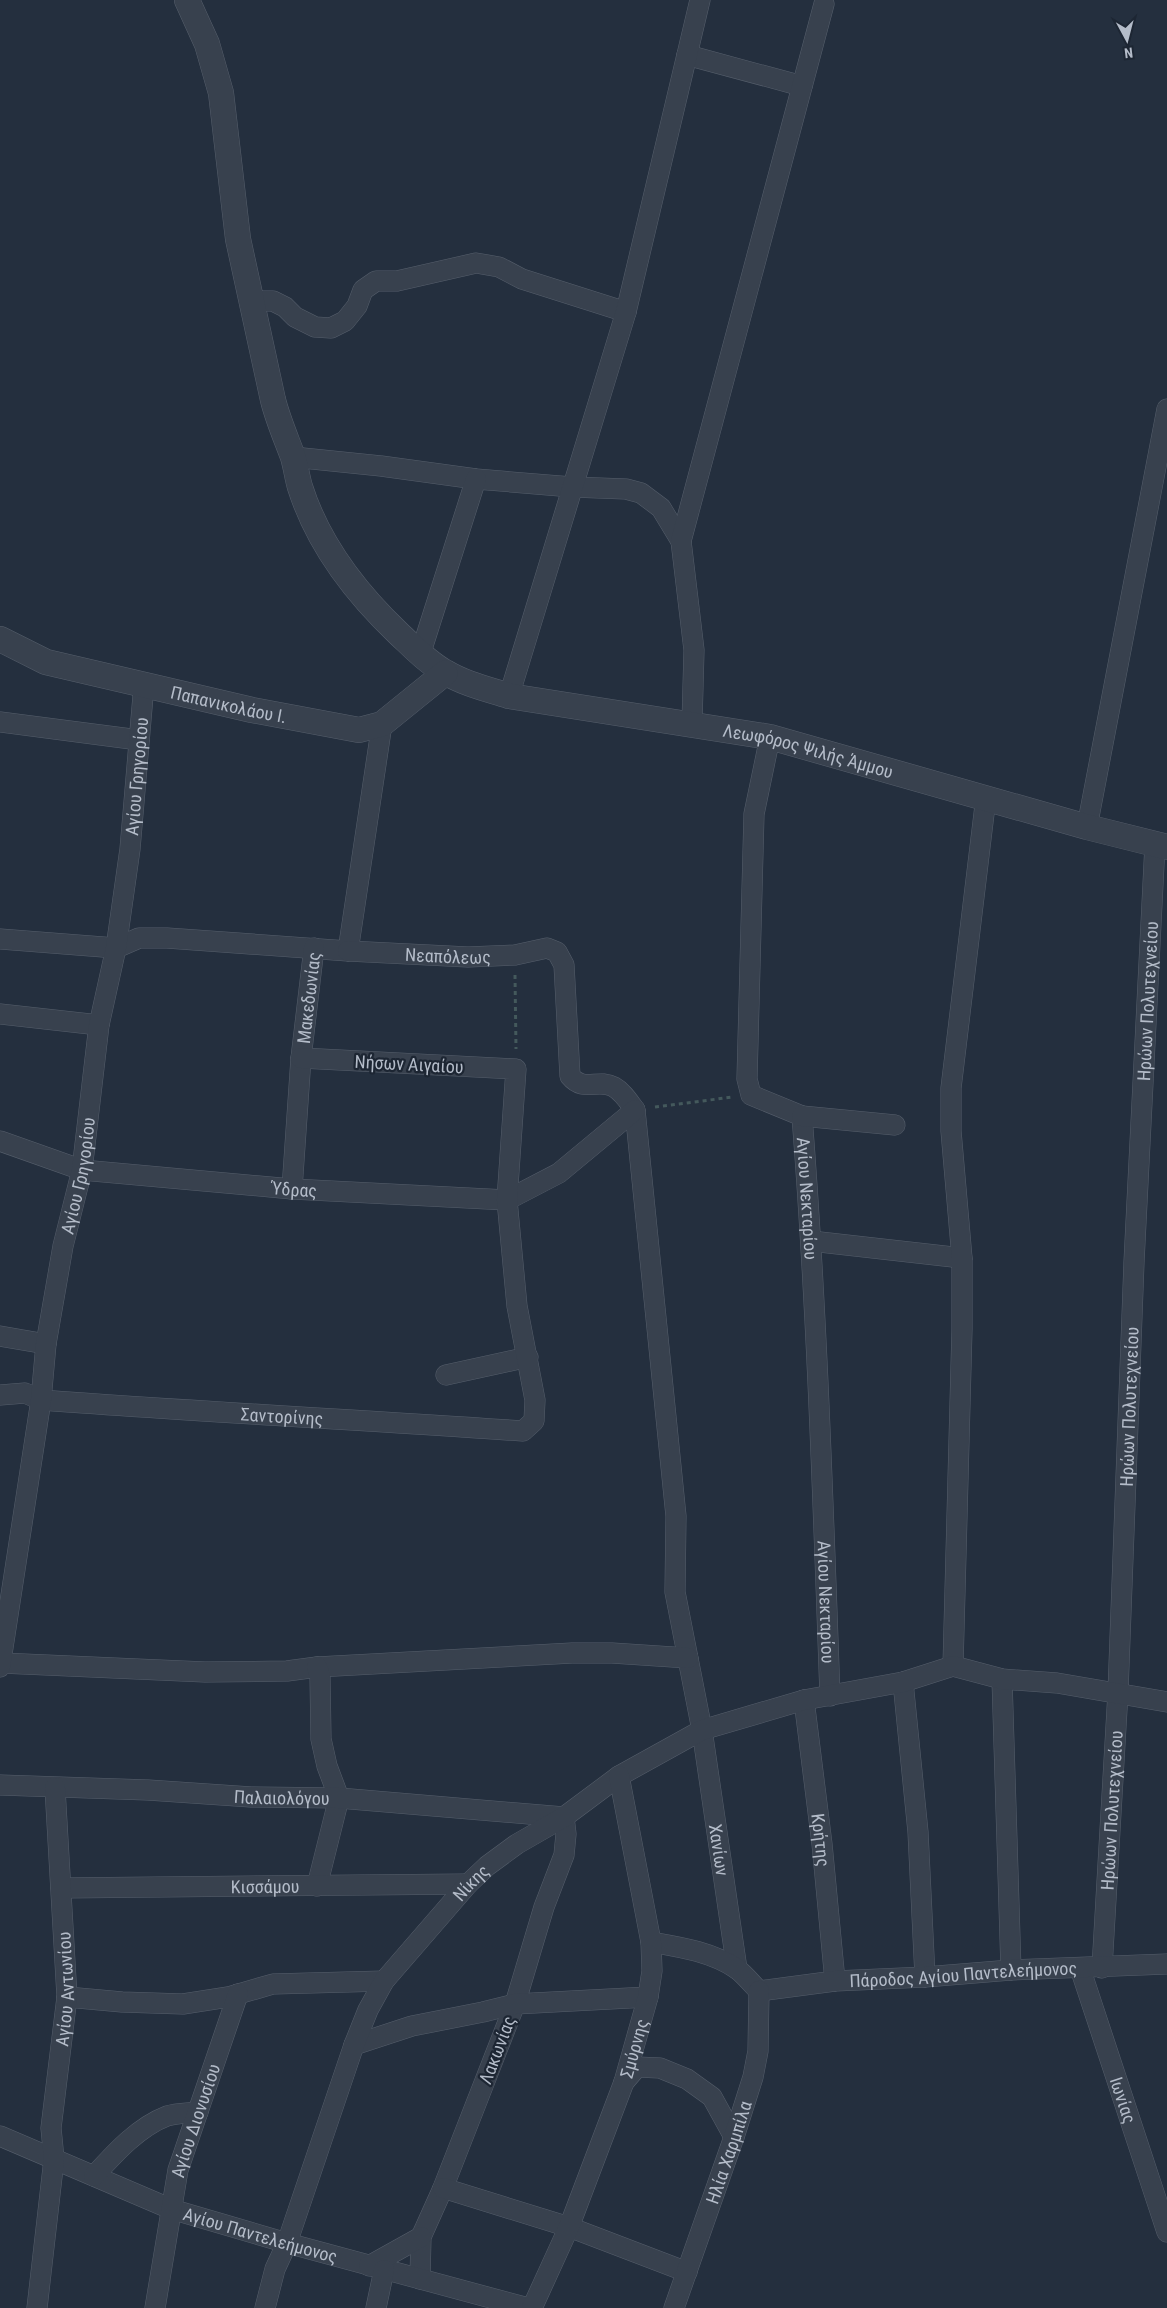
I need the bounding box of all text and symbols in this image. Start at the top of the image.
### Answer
north arrow [1102,15,1152,65]
text: N [1123,44,1134,61]
street label: Παπανικολάου Ι. [169,681,288,727]
street label: Αγίου Γρηγορίου [121,716,152,836]
street label: Λεωφόρος Ψιλής Άμμου [721,719,896,782]
street label: Ηρώων Πολυτεχνείου [1133,921,1162,1082]
street label: Νεαπόλεως [405,943,491,968]
street label: Μακεδωνίας [292,951,324,1045]
street label: Νήσων Αιγαίου [354,1051,464,1077]
street label: Αγίου Γρηγορίου [56,1116,99,1236]
street label: Αγίου Νεκταρίου [793,1136,822,1260]
street label: Ύδρας [270,1177,317,1201]
street label: Ηρώων Πολυτεχνείου [1115,1326,1142,1487]
street label: Σαντορίνης [240,1403,324,1429]
street label: Αγίου Νεκταρίου [814,1540,839,1664]
street label: Ηρώων Πολυτεχνείου [1096,1730,1126,1891]
street label: Παλαιολόγου [233,1785,330,1808]
street label: Κρήτης [808,1812,835,1868]
street label: Χανίων [705,1822,734,1877]
street label: Νίκης [448,1860,493,1905]
street label: Κισσάμου [231,1875,299,1897]
street label: Αγίου Αντωνίου [51,1931,78,2047]
street label: Πάροδος Αγίου Παντελεήμονος [849,1957,1077,1991]
street label: Λακωνίας [474,2013,520,2087]
street label: Σμύρνης [615,2016,652,2081]
street label: Αγίου Διονυσίου [166,2061,224,2179]
street label: Ιωνίας [1106,2074,1141,2126]
street label: Ηλία Χαρμπίλα [701,2098,755,2206]
street label: Αγίου Παντελεήμονος [181,2203,340,2267]

